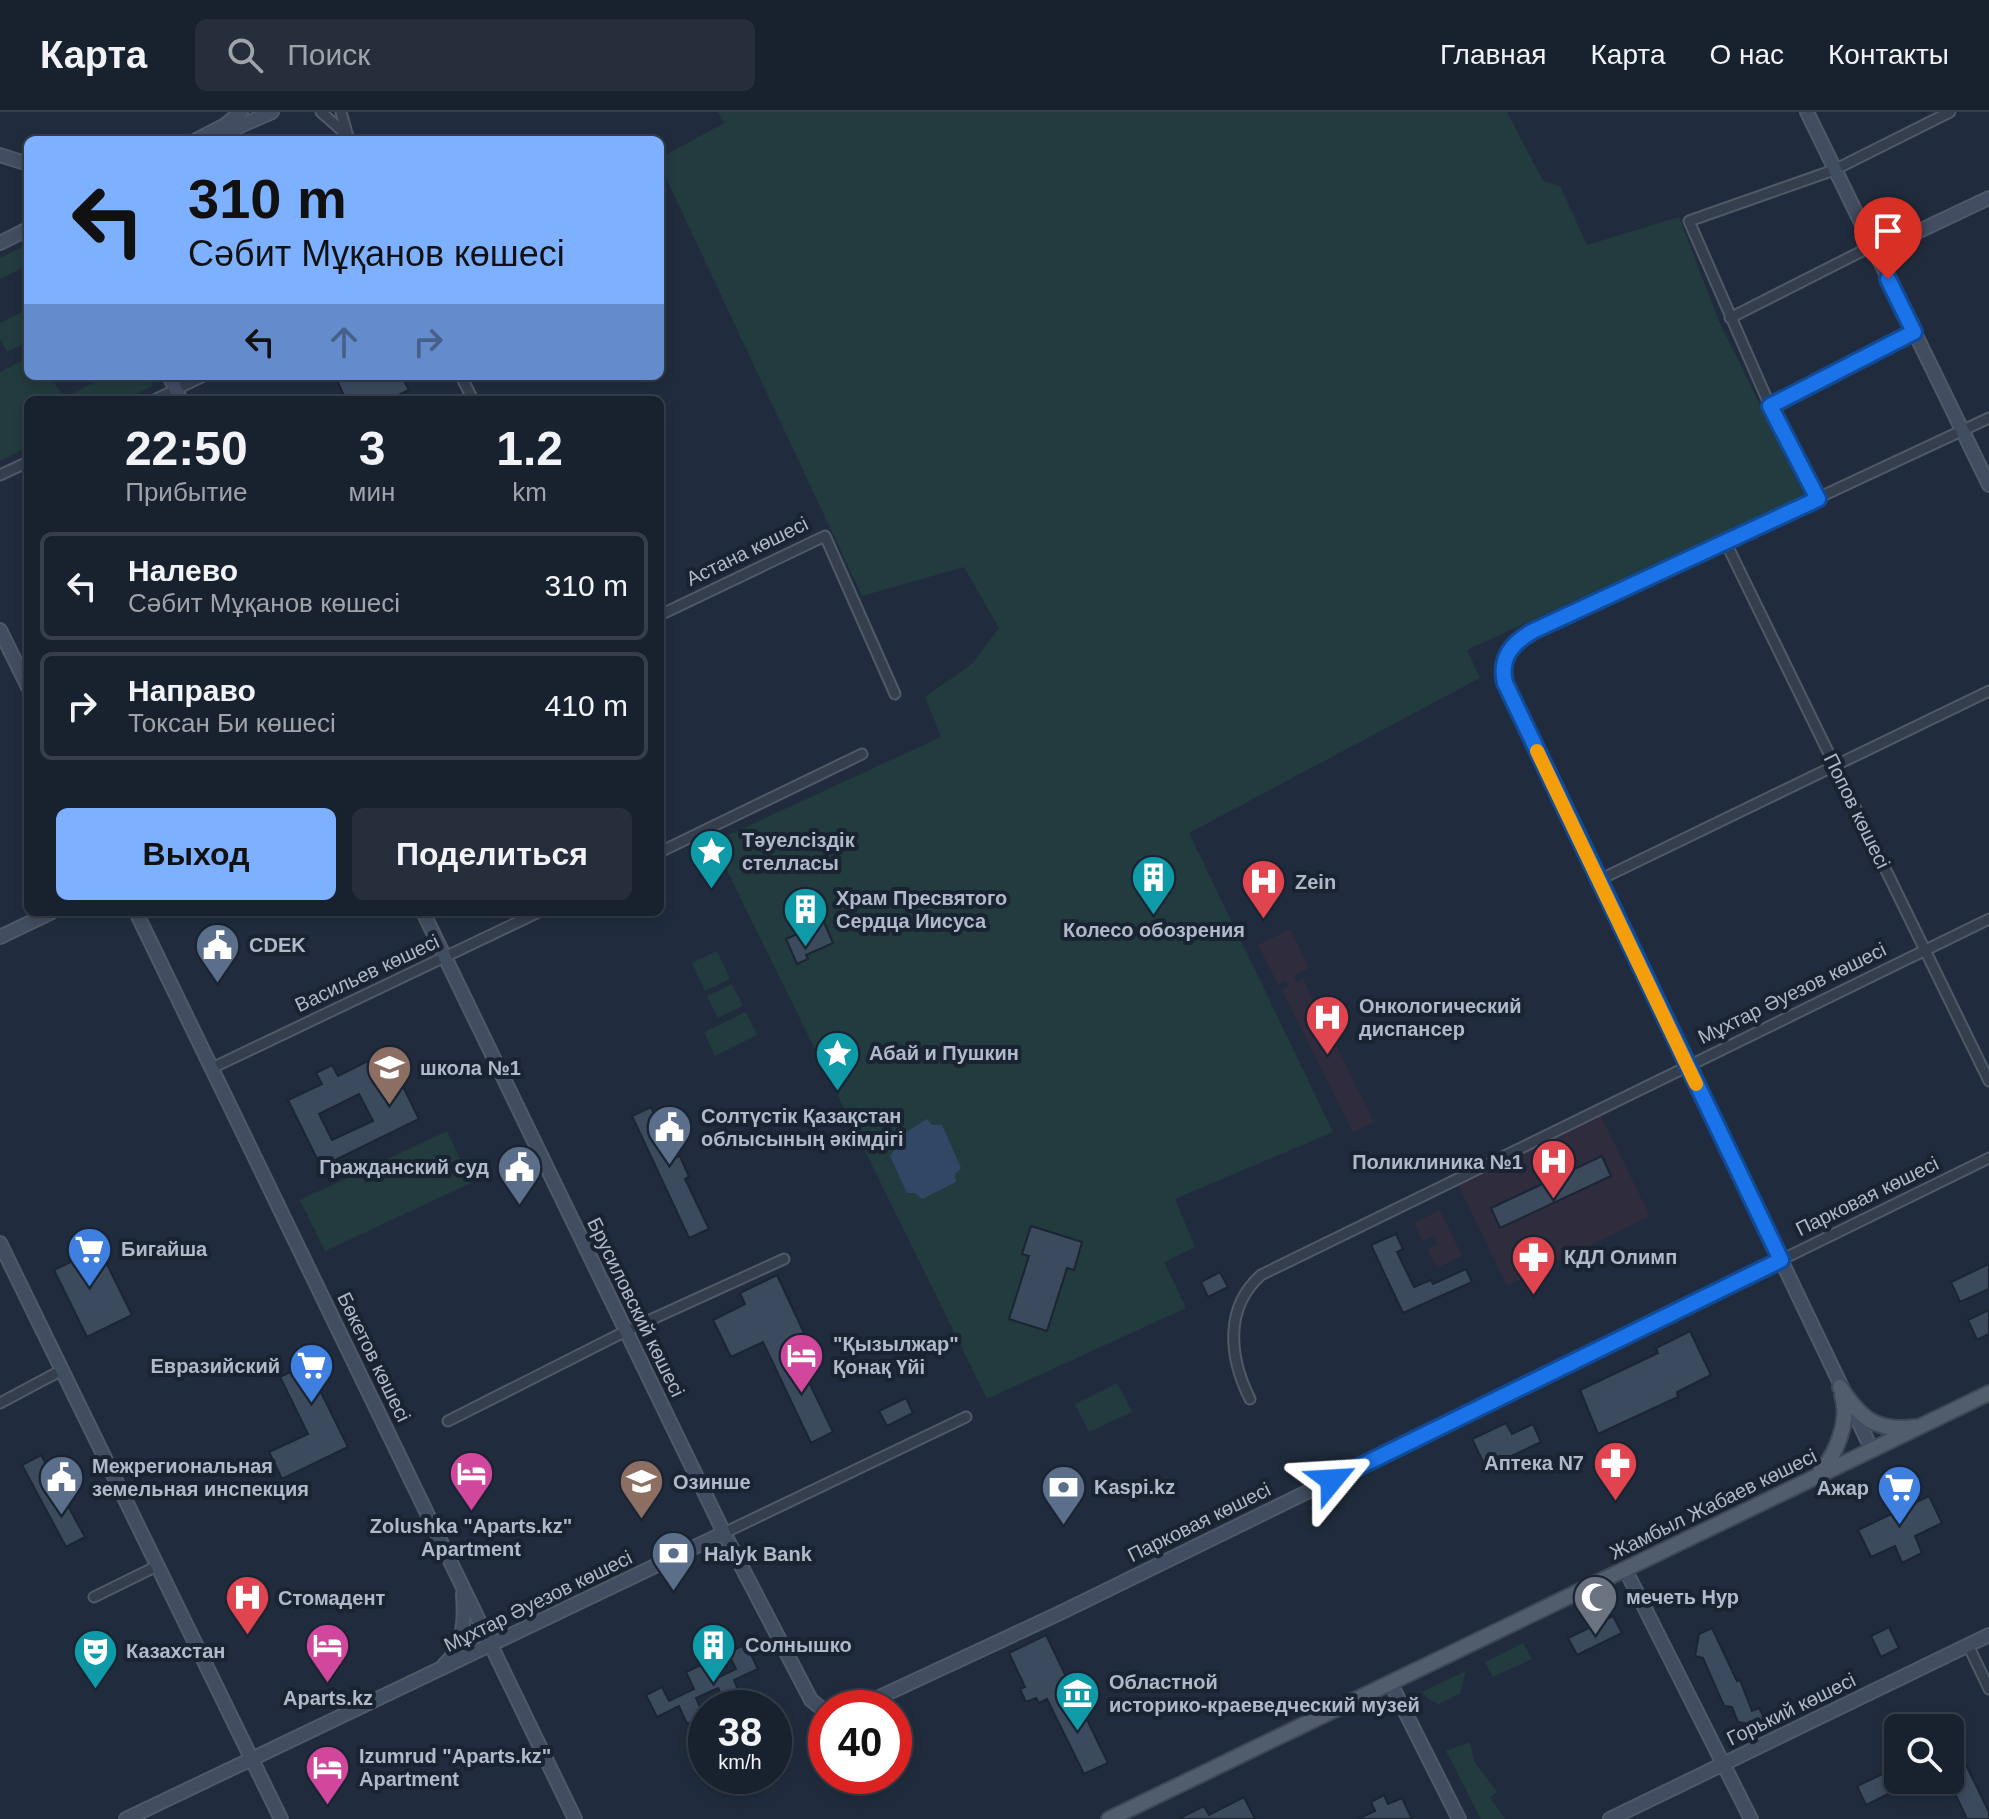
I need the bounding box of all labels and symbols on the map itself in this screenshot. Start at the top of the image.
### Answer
pin [1854,197,1922,279]
street label: Астана көшесі [683,512,811,590]
street label: Попов көшесі [1820,750,1894,872]
place icon: Тәуелсіздік стелласы [687,828,735,891]
place label: Тәуелсіздік стелласы [742,829,856,874]
building icon: Колесо обозрения [1130,854,1178,917]
hospital icon: Zein [1240,858,1288,921]
place label: Zein [1295,871,1336,893]
building icon: Храм Пресвятого Сердца Иисуса [781,886,829,949]
place label: Храм Пресвятого Сердца Иисуса [836,887,1007,932]
place label: Колесо обозрения [1063,919,1245,941]
public building icon: CDEK [194,921,242,984]
street label: Васильев көшесі [291,930,443,1016]
place label: CDEK [249,934,306,956]
street label: Мұхтар Әуезов көшесі [1694,938,1890,1048]
hospital icon: Онкологический диспансер [1304,993,1352,1056]
place label: Онкологический диспансер [1359,995,1522,1040]
place icon: Абай и Пушкин [814,1029,862,1092]
place label: Абай и Пушкин [869,1042,1019,1064]
school or university icon: школа №1 [365,1044,413,1107]
place label: школа №1 [420,1057,521,1079]
public building icon: Солтүстік Қазақстан облысының әкімдігі [646,1104,694,1167]
place label: Солтүстік Қазақстан облысының әкімдігі [701,1105,903,1150]
hospital icon: Поликлиника №1 [1530,1138,1578,1201]
public building icon: Гражданский суд [496,1143,544,1206]
place label: Поликлиника №1 [1352,1151,1523,1173]
street label: Парковая көшесі [1792,1152,1942,1240]
place label: Гражданский суд [319,1156,489,1178]
street label: Брусиловский көшесі [583,1214,689,1400]
supermarket icon: Бигайша [66,1225,114,1288]
pharmacy icon: КДЛ Олимп [1509,1233,1557,1296]
place label: Бигайша [121,1238,208,1260]
place label: КДЛ Олимп [1564,1246,1677,1268]
street label: Бөкетов көшесі [333,1289,415,1425]
hotel icon: "Қызылжар" Қонақ Үйі [778,1332,826,1395]
place label: "Қызылжар" Қонақ Үйі [833,1333,959,1378]
supermarket icon: Евразийский [287,1342,335,1405]
place label: Евразийский [151,1355,280,1377]
position arrow [1290,1438,1374,1522]
pharmacy icon: Аптека N7 [1591,1439,1639,1502]
street label: Жамбыл Жабаев көшесі [1606,1444,1820,1564]
hotel icon: Zolushka "Aparts.kz" Apartment [447,1450,495,1513]
place label: Аптека N7 [1484,1452,1584,1474]
public building icon: Межрегиональная земельная инспекция [37,1453,85,1516]
place label: Межрегиональная земельная инспекция [92,1455,309,1500]
school or university icon: Озинше [618,1458,666,1521]
bank icon: Kaspi.kz [1039,1463,1087,1526]
supermarket icon: Ажар [1876,1464,1924,1527]
place label: Озинше [673,1471,751,1493]
place label: Kaspi.kz [1094,1476,1175,1498]
place label: Ажар [1817,1477,1869,1499]
street label: Парковая көшесі [1124,1478,1274,1566]
place label: Zolushka "Aparts.kz" Apartment [370,1515,572,1560]
bank icon: Halyk Bank [649,1530,697,1593]
place label: Halyk Bank [704,1543,813,1565]
street label: Мұхтар Әуезов көшесі [440,1546,636,1656]
mosque icon: мечеть Нур [1571,1573,1619,1636]
hospital icon: Стомадент [223,1574,271,1637]
place label: мечеть Нур [1626,1586,1739,1608]
place label: Стомадент [278,1587,385,1609]
building icon: Солнышко [690,1621,738,1684]
hotel icon: Aparts.kz [304,1622,352,1685]
theatre icon: Казахстан [71,1627,119,1690]
place label: Солнышко [745,1634,852,1656]
place label: Казахстан [126,1640,225,1662]
street label: Горький көшесі [1723,1668,1859,1750]
museum icon: Oбластной историко-краеведческий музей [1054,1670,1102,1733]
place label: Oбластной историко-краеведческий музей [1109,1671,1420,1716]
place label: Aparts.kz [283,1687,373,1709]
speed limit sign: 40 [808,1690,912,1794]
hotel icon: Izumrud "Aparts.kz" Apartment [304,1744,352,1807]
place label: Izumrud "Aparts.kz" Apartment [359,1745,551,1790]

